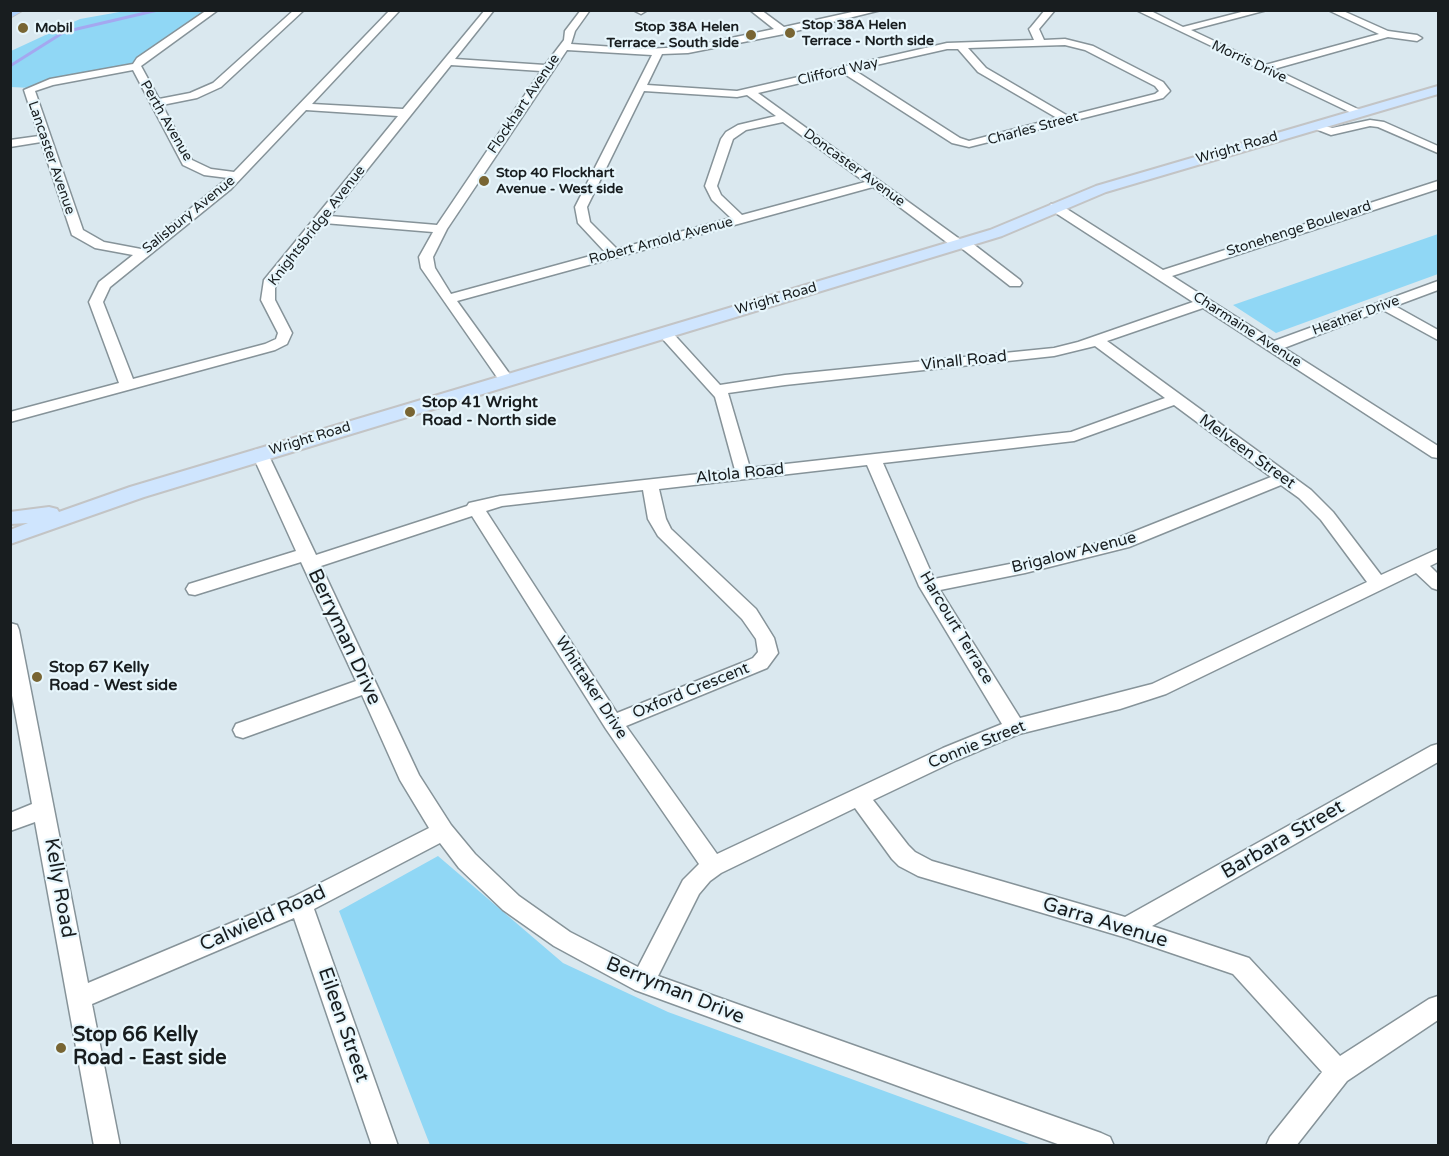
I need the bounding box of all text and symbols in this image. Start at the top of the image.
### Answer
place label: Stop 38A Helen Terrace - North side [802,17,934,50]
place label: Stop 38A Helen Terrace - South side [606,19,739,51]
place label: Mobil [35,20,73,36]
marker: Mobil [16,21,30,35]
marker: Stop 38A Helen Terrace - North side [783,26,797,40]
marker: Stop 38A Helen Terrace - South side [744,28,758,42]
street label: Morris Drive [1209,37,1289,87]
street label: Flockhart Avenue [485,51,563,157]
street label: Clifford Way [796,55,880,89]
street label: Perth Avenue [136,78,196,164]
street label: Lancaster Avenue [24,99,78,217]
street label: Charles Street [986,109,1080,149]
street label: Doncaster Avenue [800,125,908,211]
street label: Wright Road [1194,128,1280,168]
street label: Knightsbridge Avenue [265,163,369,289]
place label: Stop 40 Flockhart Avenue - West side [496,165,623,198]
street label: Salisbury Avenue [139,173,239,257]
marker: Stop 40 Flockhart Avenue - West side [477,174,491,188]
street label: Stonehenge Boulevard [1225,198,1373,260]
street label: Robert Arnold Avenue [587,214,735,268]
street label: Wright Road [733,279,819,319]
street label: Charmaine Avenue [1190,289,1304,371]
street label: Heather Drive [1310,292,1402,340]
street label: Vinall Road [920,347,1008,375]
place label: Stop 41 Wright Road - North side [422,393,556,431]
marker: Stop 41 Wright Road - North side [403,405,417,419]
street label: Melveen Street [1195,411,1299,493]
street label: Wright Road [267,419,353,459]
street label: Altola Road [695,460,785,488]
street label: Brigalow Avenue [1010,528,1138,578]
street label: Berryman Drive [302,565,386,709]
street label: Harcourt Terrace [915,568,997,688]
street label: Whittaker Drive [551,633,631,743]
place label: Stop 67 Kelly Road - West side [49,658,177,696]
street label: Oxford Crescent [630,659,752,723]
marker: Stop 67 Kelly Road - West side [30,670,44,684]
street label: Connie Street [926,717,1028,773]
street label: Barbara Street [1217,795,1349,885]
street label: Kelly Road [38,836,80,940]
street label: Calwield Road [196,881,330,957]
street label: Garra Avenue [1039,893,1171,953]
street label: Berryman Drive [602,952,748,1030]
street label: Eileen Street [312,964,374,1086]
place label: Stop 66 Kelly Road - East side [73,1024,227,1071]
marker: Stop 66 Kelly Road - East side [54,1041,68,1055]

